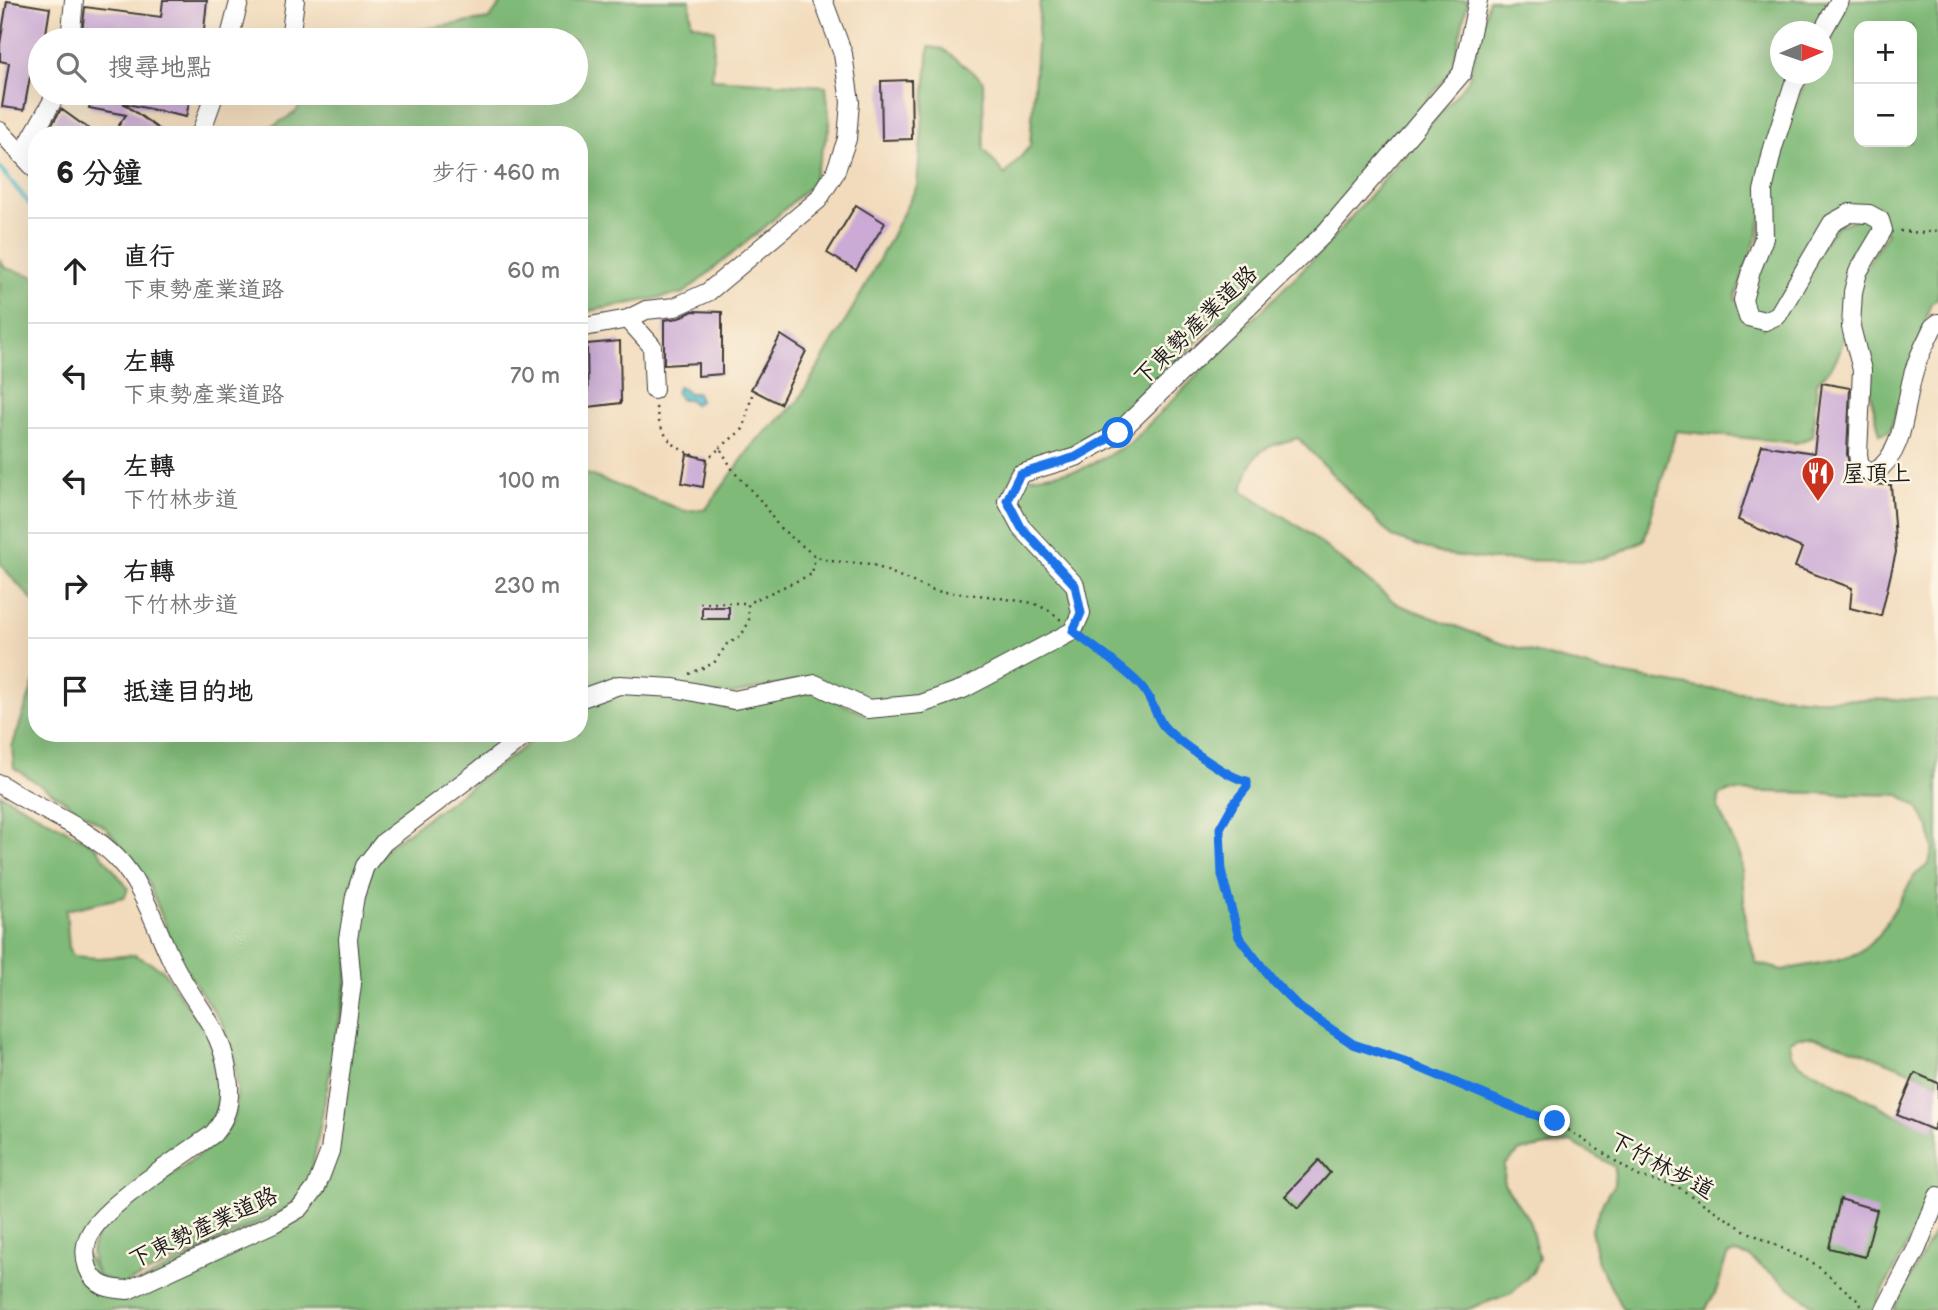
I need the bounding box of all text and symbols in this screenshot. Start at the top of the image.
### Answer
north arrow [1770,21,1833,84]
map controls [1854,21,1917,147]
button: + [1854,21,1917,84]
search box [28,28,588,105]
icon: search [52,48,90,86]
text: 搜尋地點 [108,53,212,84]
button: − [1854,84,1917,147]
text: 6 分鐘 [56,156,142,192]
text: 步行 · 460 m [432,159,560,187]
text: 直行 [123,242,175,273]
icon: ahead [56,252,94,290]
text: 60 m [507,257,560,285]
street label: 下東勢產業道路 [1128,260,1263,392]
text: 下東勢產業道路 [123,276,284,304]
text: 左轉 [123,347,175,378]
icon: left [56,357,94,395]
text: 70 m [510,362,560,390]
text: 下東勢產業道路 [123,381,284,409]
route start [1102,417,1133,448]
text: 左轉 [123,452,175,483]
restaurant icon: 屋頂上 [1799,454,1837,503]
place label: 屋頂上 [1842,460,1911,488]
icon: left [56,462,94,500]
text: 100 m [499,467,560,495]
text: 下竹林步道 [123,486,238,514]
text: 右轉 [123,557,175,588]
icon: right [56,567,94,605]
text: 230 m [494,572,560,600]
text: 下竹林步道 [123,591,238,619]
icon: arrive [56,672,94,710]
text: 抵達目的地 [123,677,253,708]
route end [1539,1105,1570,1136]
street label: 下竹林步道 [1604,1127,1719,1205]
street label: 下東勢產業道路 [125,1181,282,1275]

